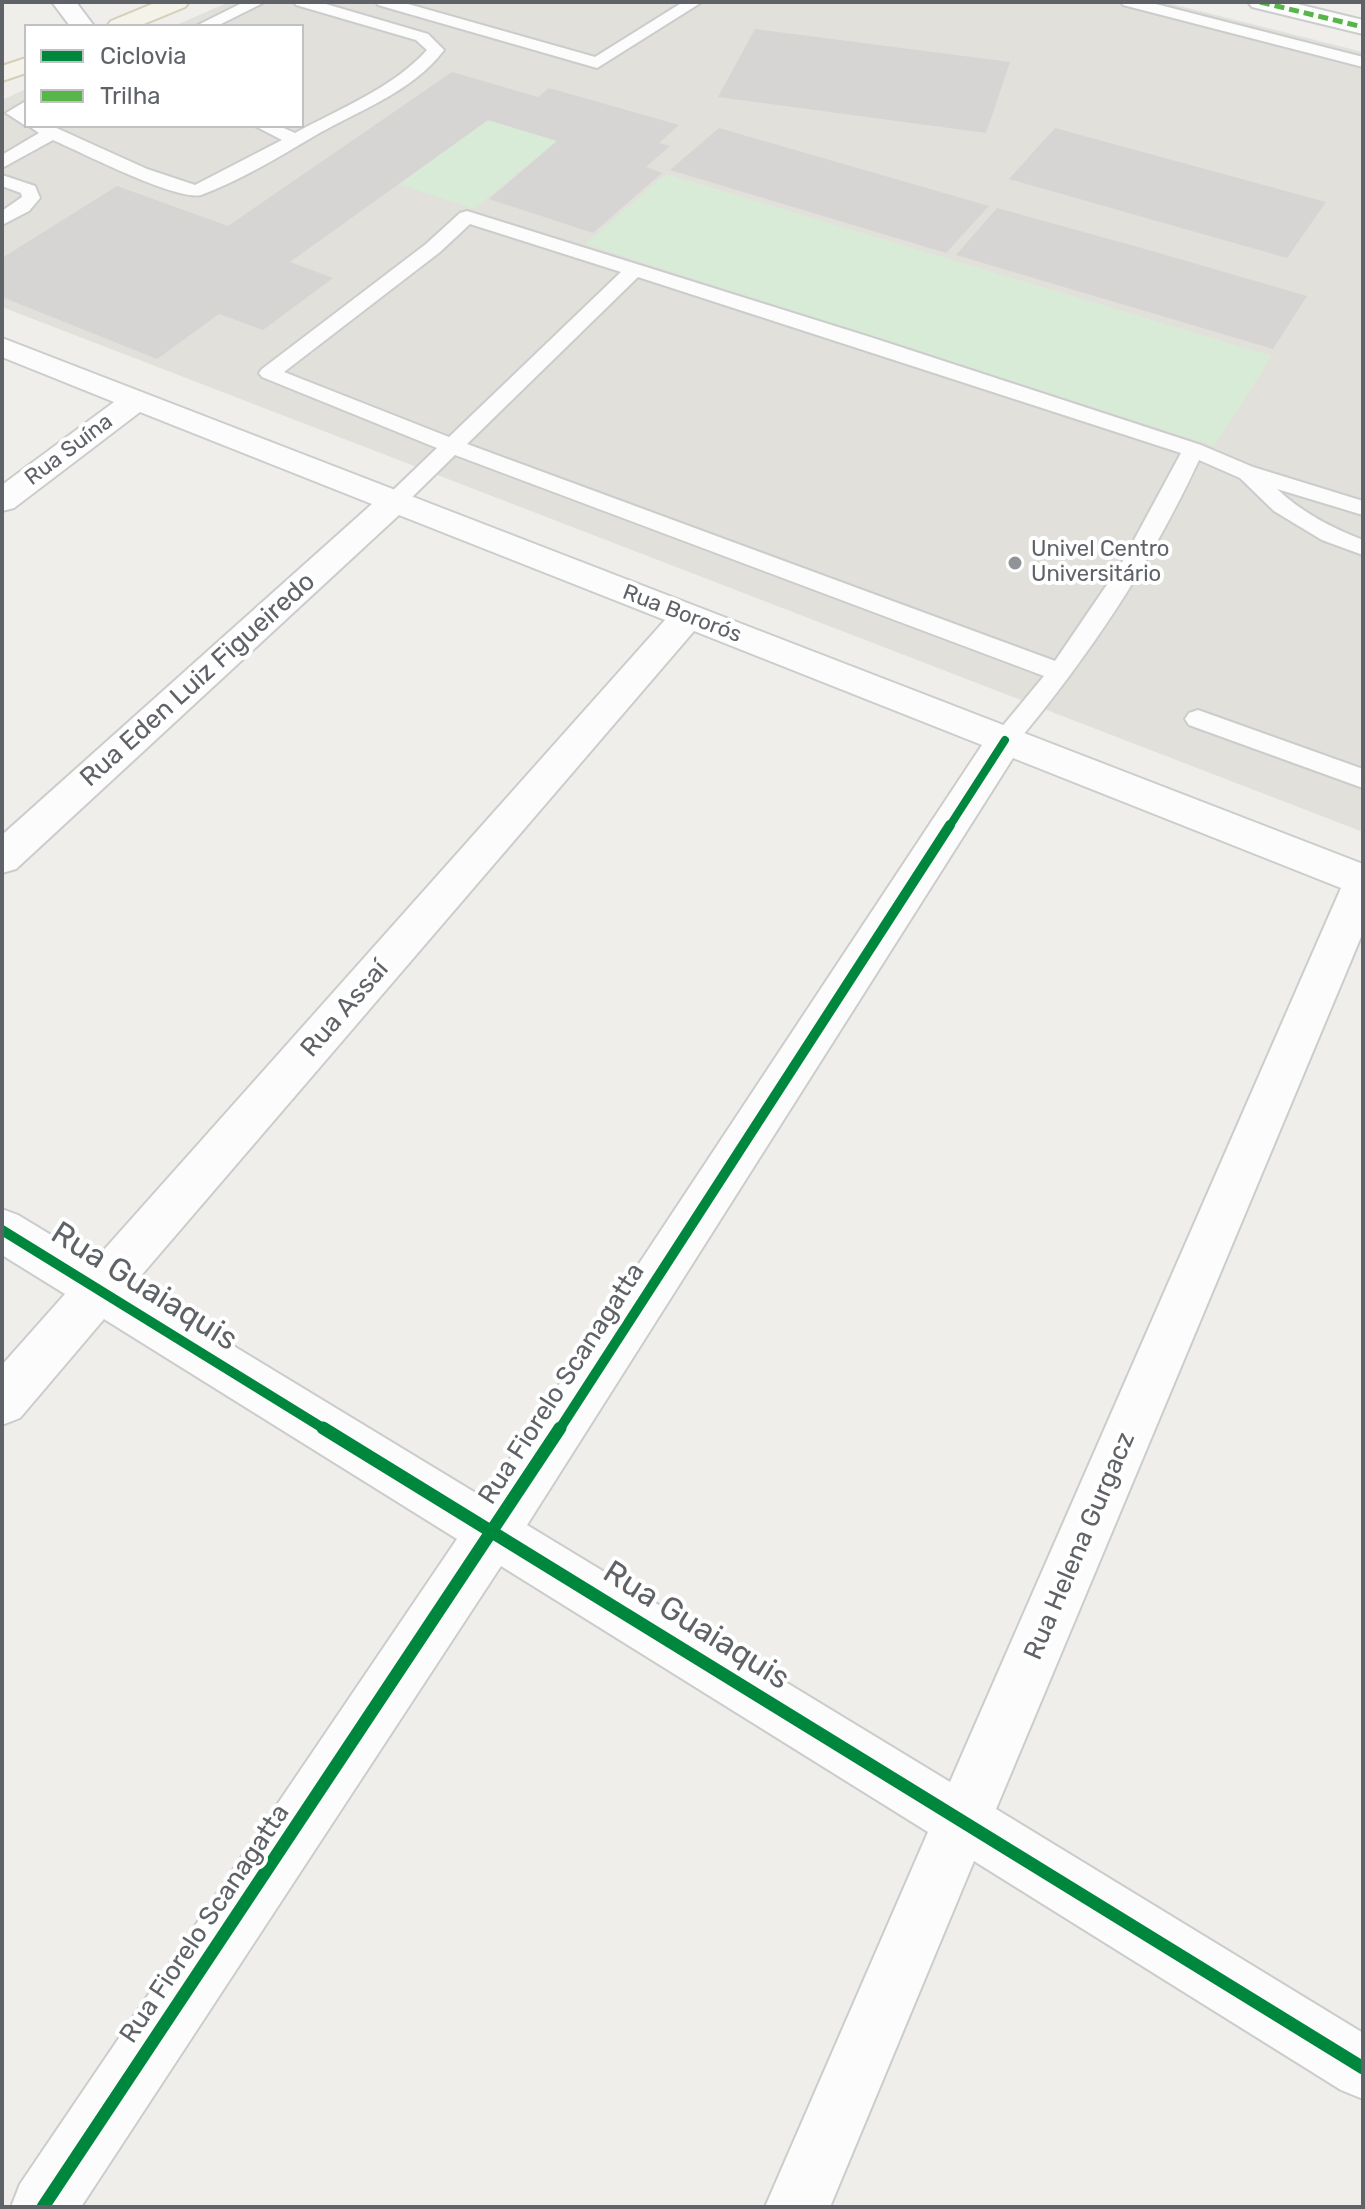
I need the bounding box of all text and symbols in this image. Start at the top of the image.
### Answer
legend [24,24,304,128]
text: Ciclovia [100,42,187,70]
text: Trilha [100,82,161,110]
street label: Rua Suína [20,408,118,492]
place label: Univel Centro Universitário [1031,537,1169,588]
marker: Univel Centro Universitário [1006,554,1024,572]
street label: Rua Eden Luiz Figueiredo [74,566,322,794]
street label: Rua Bororós [619,579,745,649]
street label: Rua Assaí [295,954,395,1064]
street label: Rua Guaiaquis [44,1214,244,1360]
street label: Rua Fiorelo Scanagatta [472,1258,652,1510]
street label: Rua Helena Gurgacz [1018,1427,1142,1665]
street label: Rua Guaiaquis [596,1553,796,1699]
street label: Rua Fiorelo Scanagatta [113,1799,297,2049]

